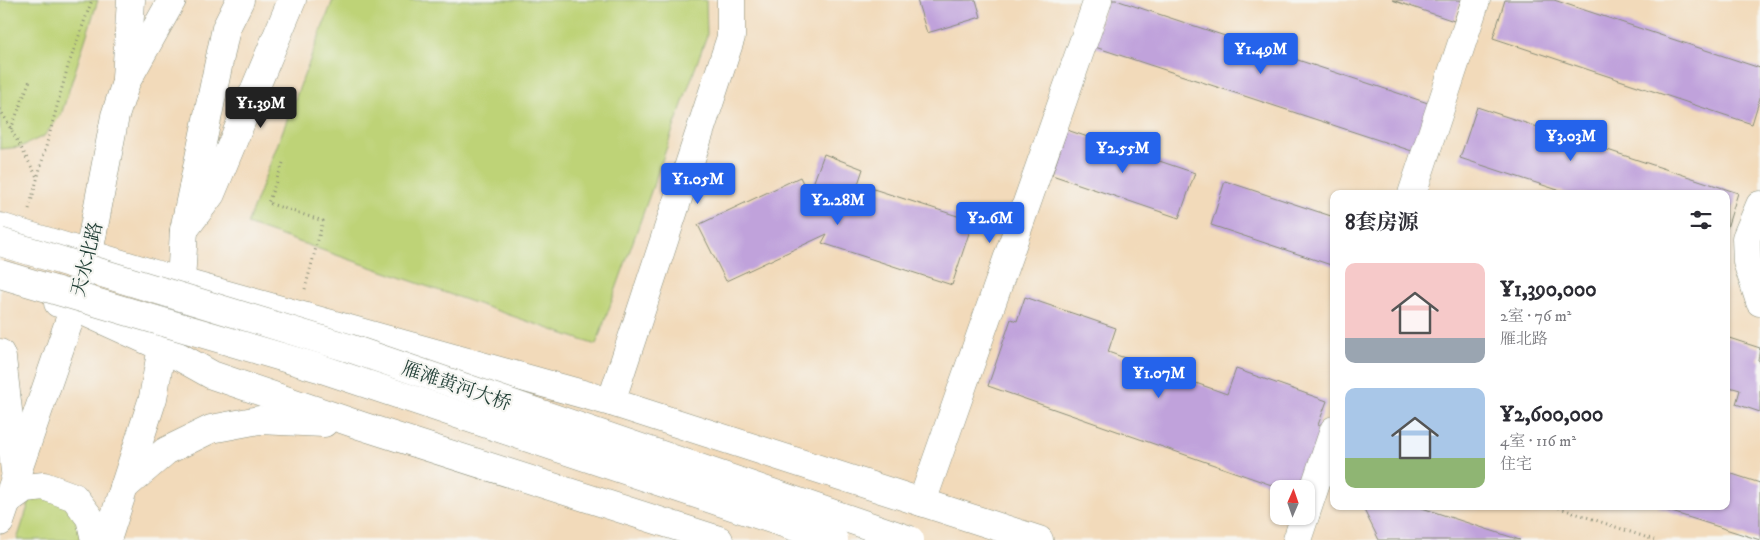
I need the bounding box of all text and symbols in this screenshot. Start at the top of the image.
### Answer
pin: ¥1.49M [1220,32,1302,75]
text: ¥1.49M [1235,39,1287,59]
pin: ¥1.39M [220,86,302,129]
text: ¥1.39M [237,93,285,113]
pin: ¥3.03M [1530,120,1612,162]
text: ¥3.03M [1546,126,1596,146]
pin: ¥2.55M [1082,132,1164,174]
text: ¥2.55M [1097,138,1149,158]
pin: ¥1.05M [657,162,739,205]
text: ¥1.05M [672,169,724,189]
pin: ¥2.28M [797,184,879,226]
text: ¥2.28M [811,190,865,210]
pin: ¥2.6M [955,202,1025,244]
icon: filters [1687,206,1715,234]
text: ¥2.6M [967,208,1013,228]
text: 8套房源 [1345,210,1419,236]
street label: 天水北路 [67,220,108,299]
text: ¥1,390,000 [1500,277,1597,303]
icon: home [1385,283,1445,343]
text: 2室 · 76 m² [1500,306,1571,326]
text: 雁北路 [1500,329,1548,349]
pin: ¥1.07M [1118,356,1200,399]
street label: 雁滩黄河大桥 [399,357,514,416]
text: ¥1.07M [1133,363,1185,383]
text: ¥2,600,000 [1500,402,1603,428]
icon: home [1385,408,1445,468]
text: 4室 · 116 m² [1500,431,1576,451]
text: 住宅 [1500,454,1532,474]
north arrow [1270,480,1315,525]
map controls [1270,480,1315,525]

